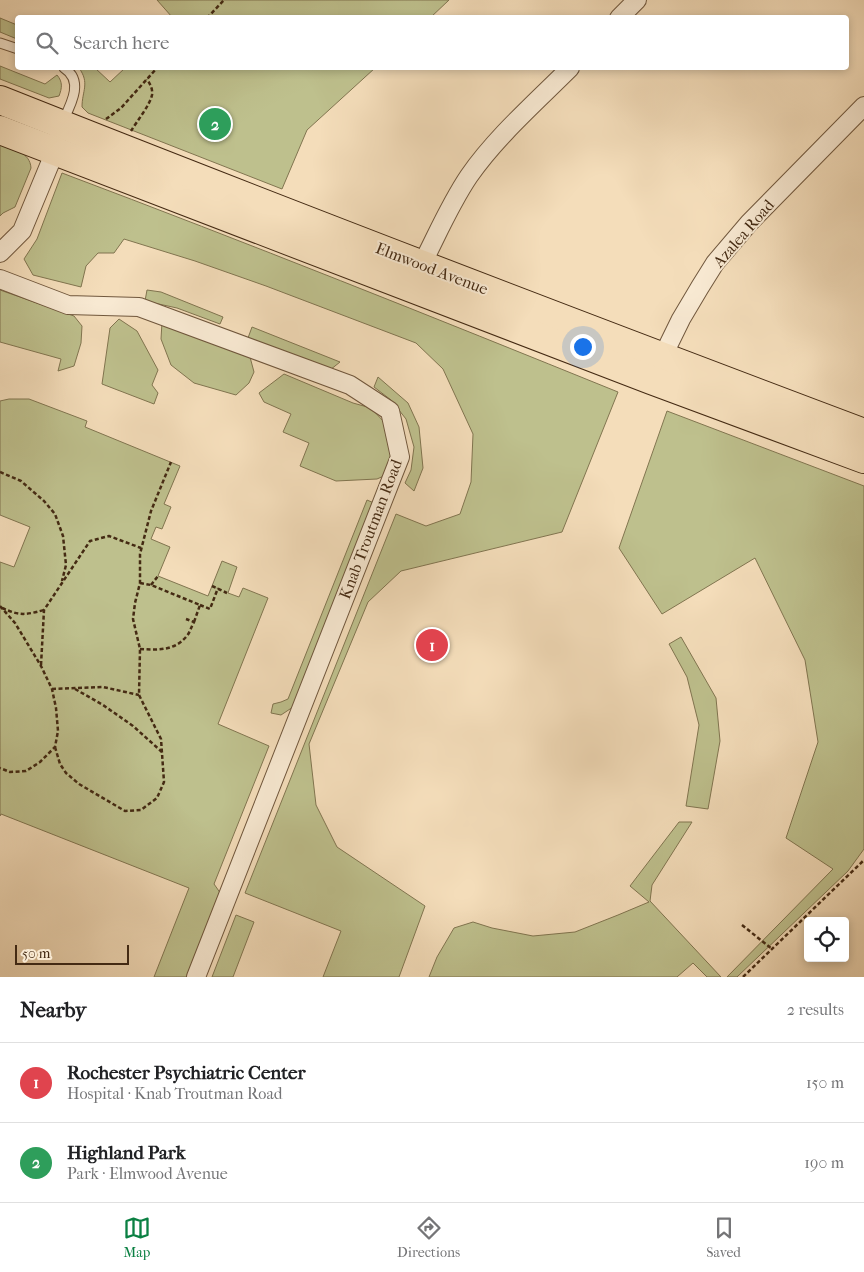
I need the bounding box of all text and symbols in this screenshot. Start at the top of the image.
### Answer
search box [15,15,849,70]
icon: search [33,29,61,57]
text: Search here [73,32,169,54]
pin: 2 [199,105,231,143]
street label: Azalea Road [708,195,778,272]
street label: Elmwood Avenue [373,238,491,299]
your location [570,334,596,360]
street label: Knab Troutman Road [335,456,406,602]
pin: 1 [416,626,448,664]
map controls [804,917,849,962]
button: locate [804,917,849,962]
scale bar [15,942,129,965]
text: 50 m [22,945,50,962]
text: Nearby [20,998,86,1022]
text: 2 results [787,1000,844,1019]
text: Rochester Psychiatric Center [67,1062,305,1084]
text: 1 [33,1073,39,1092]
text: 150 m [806,1073,844,1092]
text: Hospital · Knab Troutman Road [67,1084,283,1103]
text: Highland Park [67,1142,186,1164]
text: 2 [32,1153,40,1172]
text: 190 m [804,1153,844,1172]
text: Park · Elmwood Avenue [67,1164,228,1183]
tab: Map [123,1214,151,1261]
tab: Directions [397,1214,460,1261]
tab: Saved [706,1214,741,1261]

